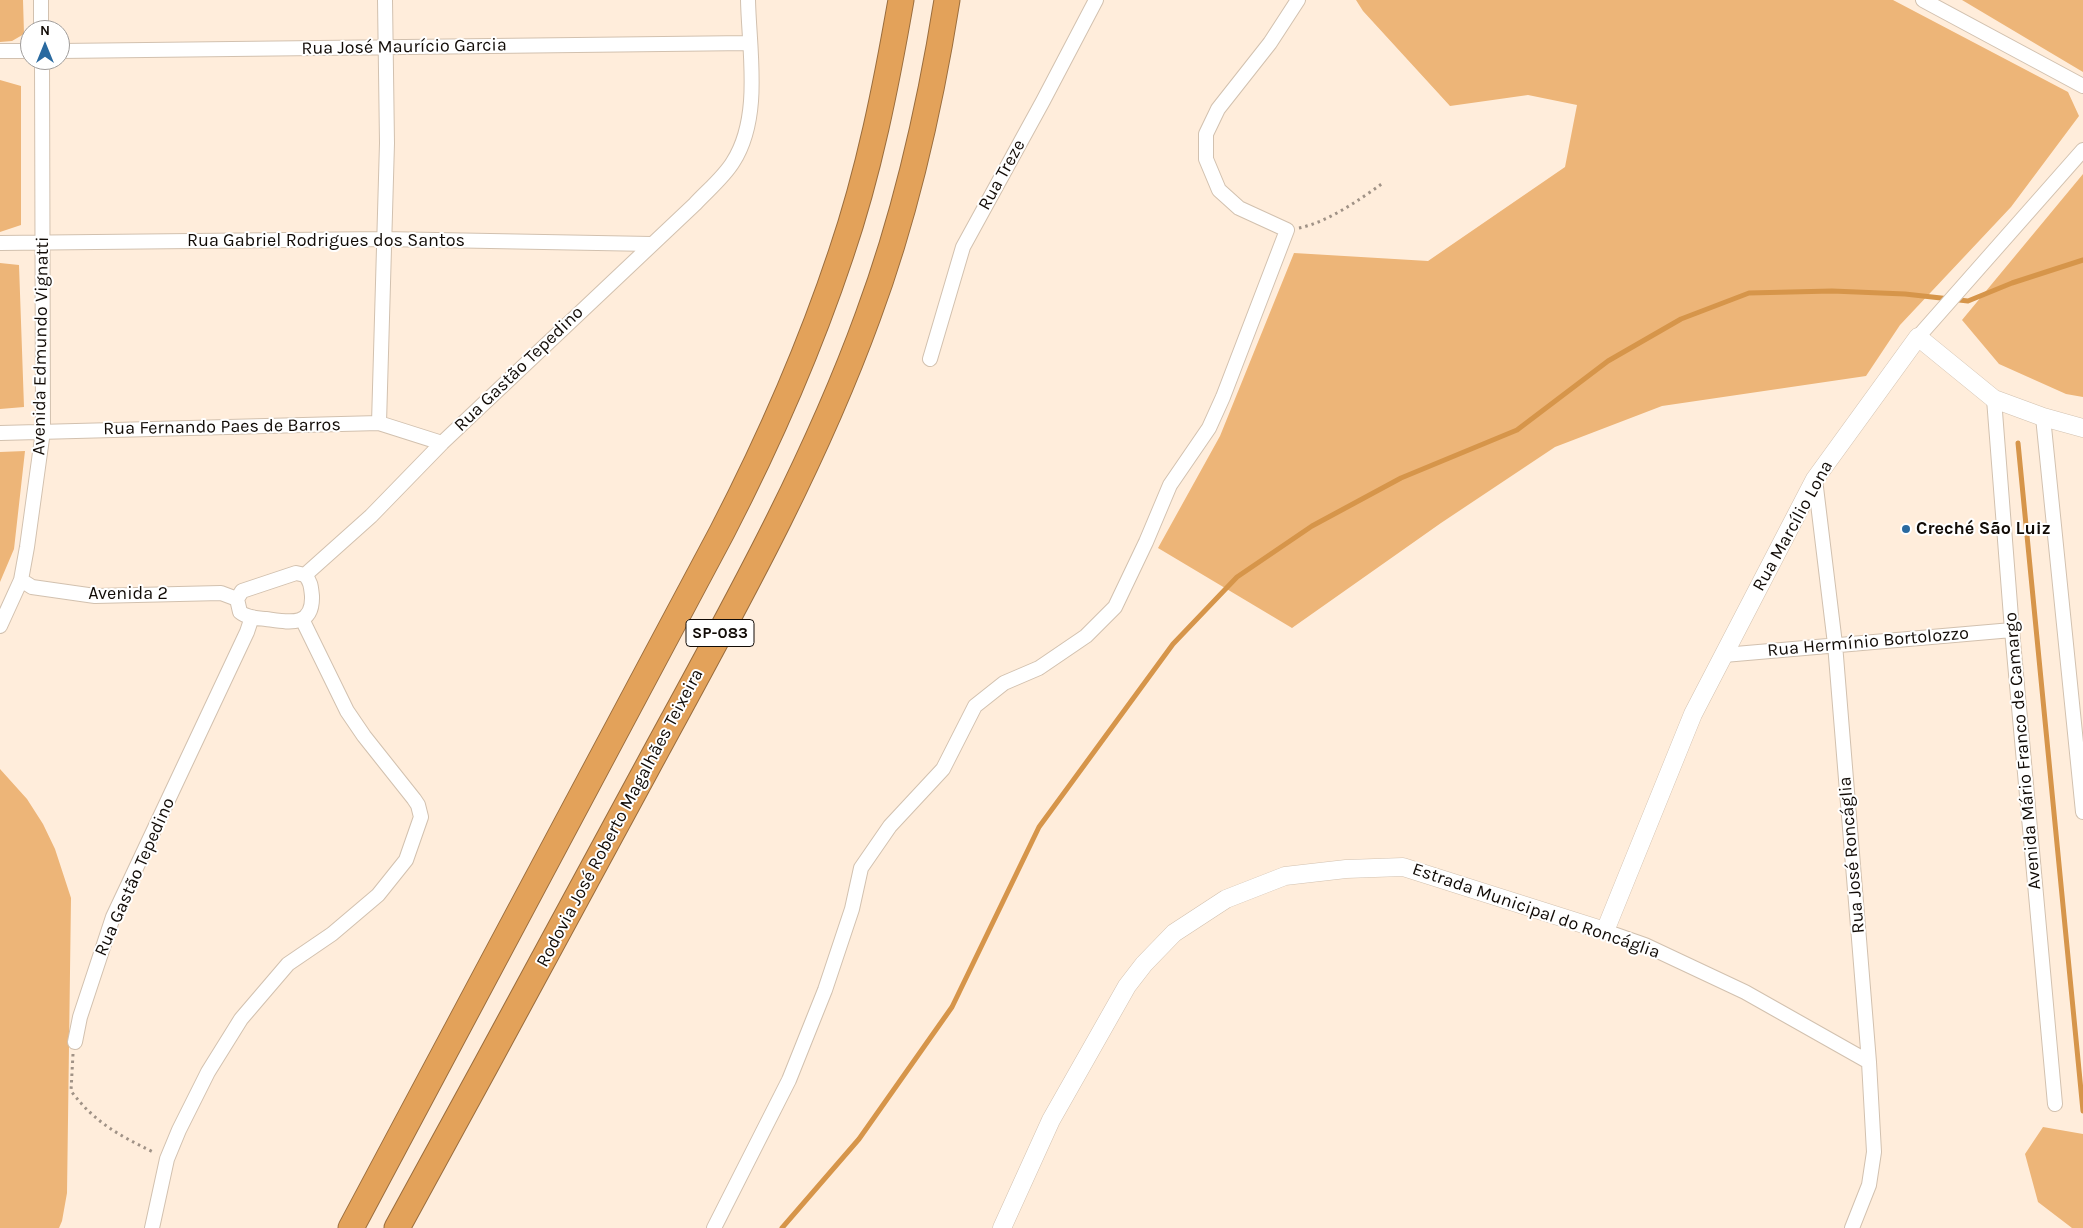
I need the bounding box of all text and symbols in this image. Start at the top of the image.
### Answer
north arrow [20,20,70,70]
text: N [40,22,50,39]
street label: Rua José Maurício Garcia [301,34,507,60]
street label: Rua Treze [974,136,1030,214]
street label: Rua Gabriel Rodrigues dos Santos [187,230,465,252]
street label: Avenida Edmundo Vignatti [28,236,54,456]
street label: Rua Gastão Tepedino [450,302,588,436]
street label: Rua Fernando Paes de Barros [103,414,341,440]
street label: Rua Marcílio Lona [1748,457,1838,595]
place label: Creché São Luiz [1916,518,2051,540]
marker: Creché São Luiz [1900,523,1912,535]
street label: Avenida 2 [88,583,168,605]
street label: Avenida Mário Franco de Camargo [2000,611,2046,891]
road number: SP-083 [686,620,754,646]
street label: Rua Hermínio Bortolozzo [1766,622,1970,662]
street label: Rodovia José Roberto Magalhães Teixeira [532,665,708,971]
street label: Rua José Roncáglia [1834,776,1870,934]
street label: Rua Gastão Tepedino [90,794,180,960]
street label: Estrada Municipal do Roncáglia [1409,858,1663,964]

